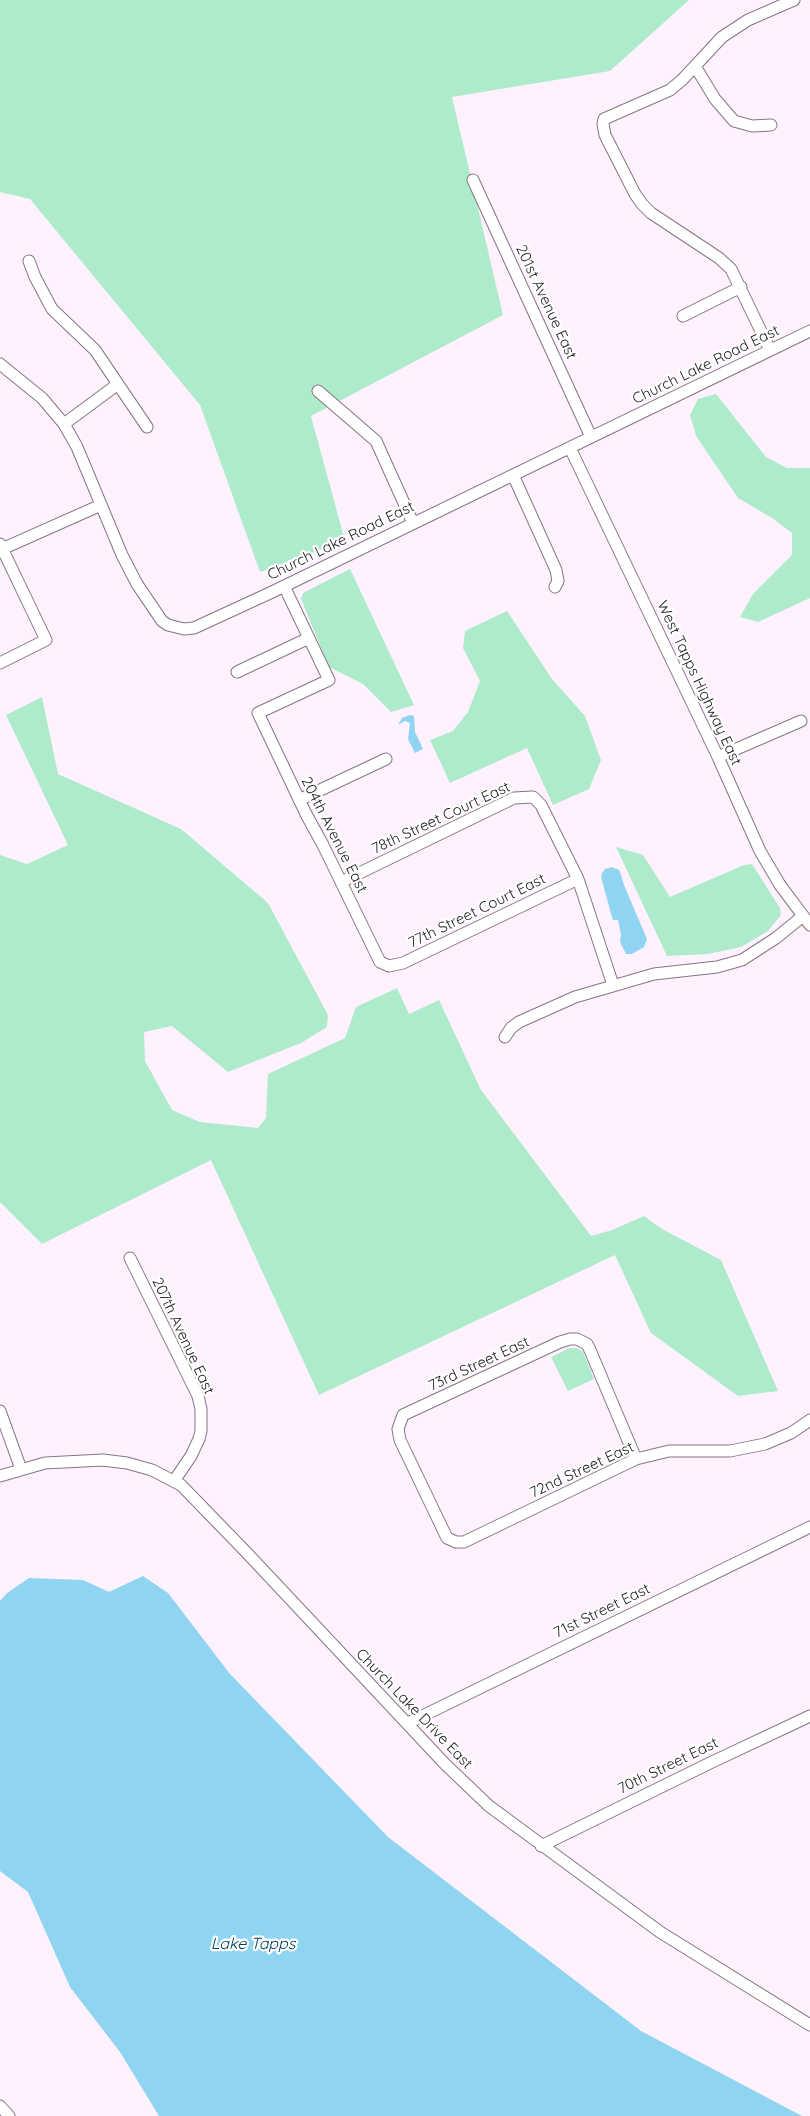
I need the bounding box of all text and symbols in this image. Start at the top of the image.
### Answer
street label: 201st Avenue East [512,242,580,362]
street label: Church Lake Road East [630,322,782,408]
street label: Church Lake Road East [265,498,417,584]
street label: West Tapps Highway East [653,598,745,768]
street label: 204th Avenue East [297,774,371,896]
street label: 78th Street Court East [369,778,513,858]
street label: 77th Street Court East [406,870,548,952]
street label: 207th Avenue East [148,1275,218,1397]
street label: 73rd Street East [426,1333,532,1395]
street label: 72nd Street East [527,1438,637,1502]
street label: 71st Street East [551,1580,653,1642]
street label: Church Lake Drive East [352,1645,476,1773]
street label: 70th Street East [615,1734,721,1798]
water label: Lake Tapps [211,1934,295,1954]

